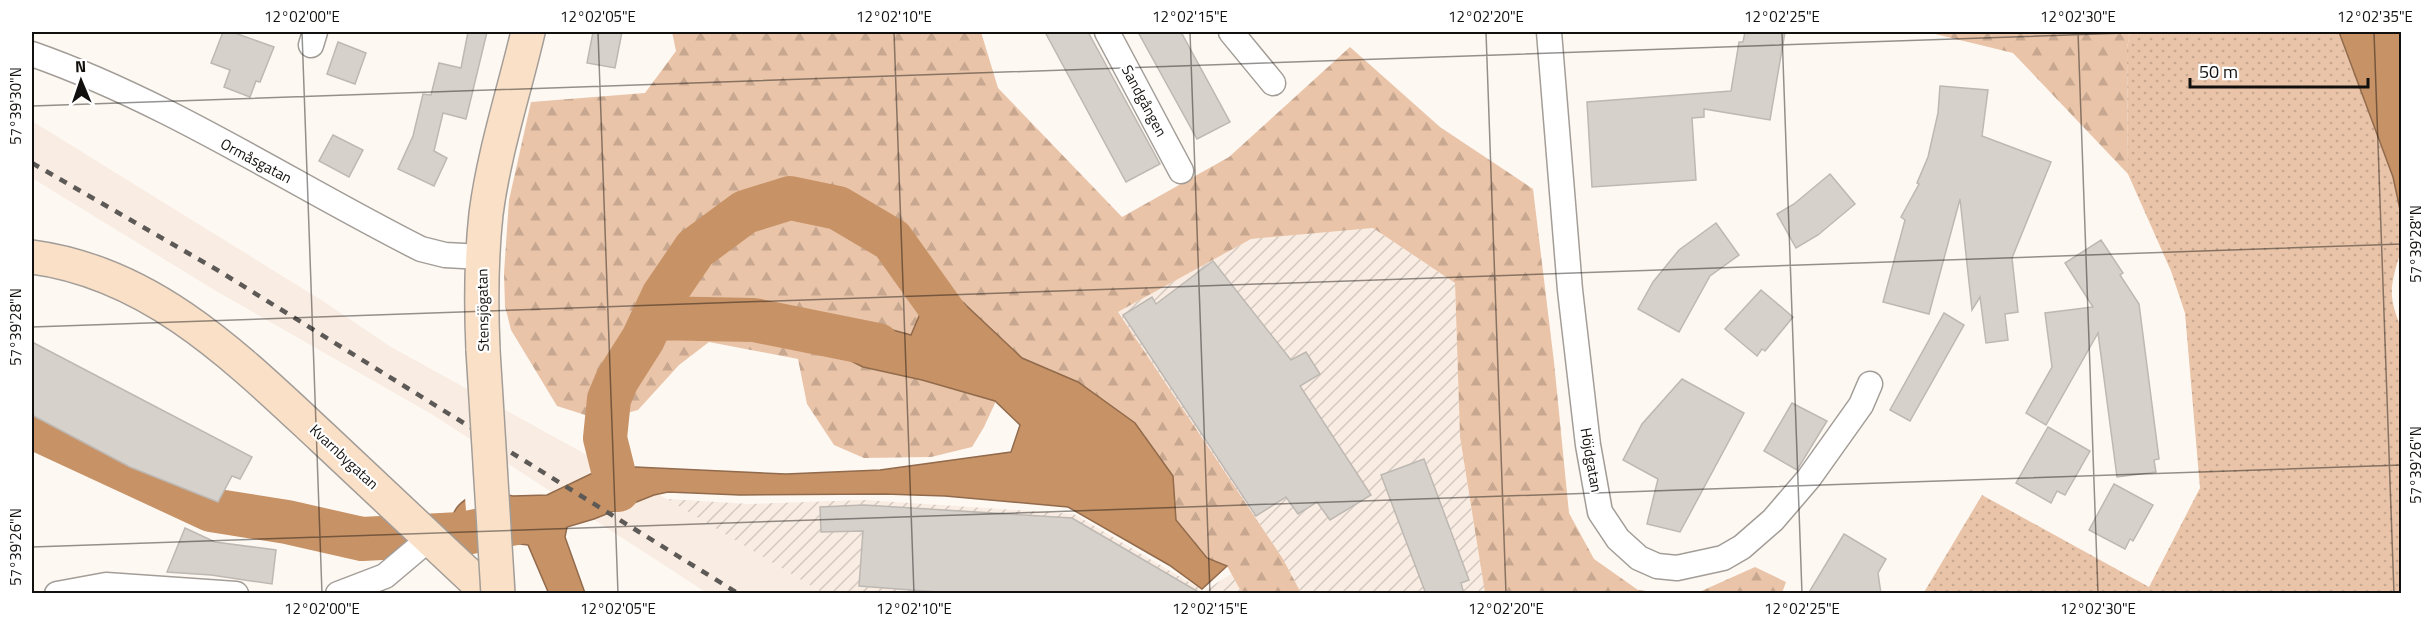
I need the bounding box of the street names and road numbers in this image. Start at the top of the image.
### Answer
street label: Sandgången [1116,61,1173,141]
street label: Ormåsgatan [216,132,296,189]
street label: Stensjögatan [470,268,495,352]
street label: Kvarnbygatan [305,419,384,495]
street label: Höjdgatan [1575,426,1608,494]

